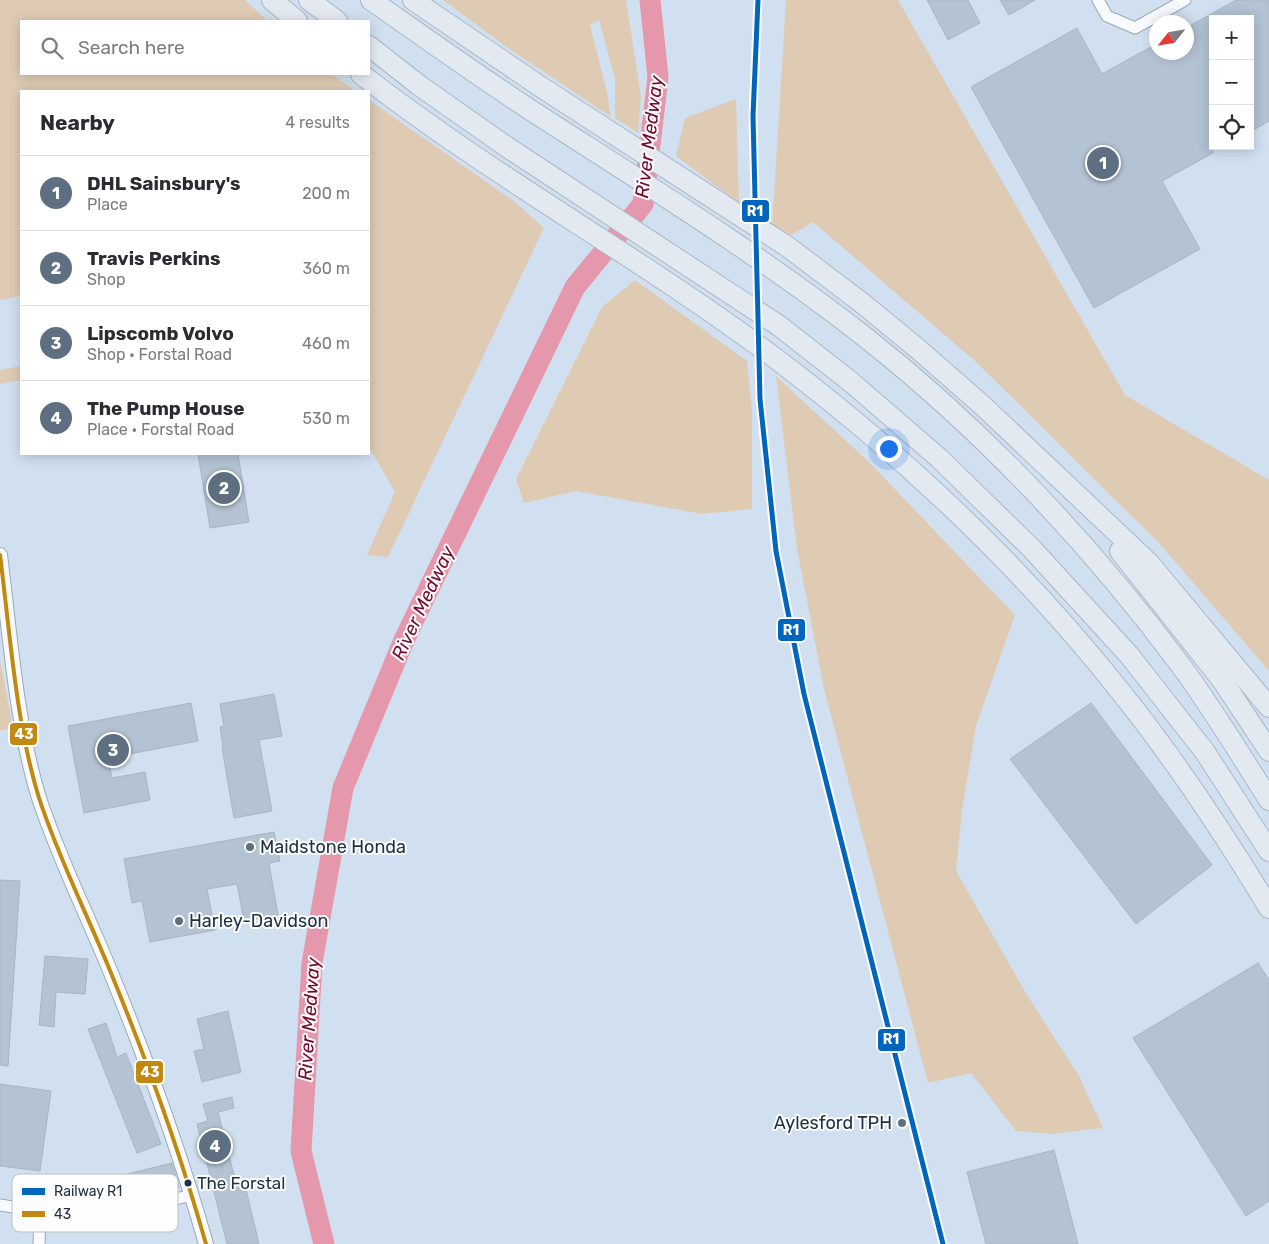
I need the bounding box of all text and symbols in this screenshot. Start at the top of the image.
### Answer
north arrow [1149,15,1194,60]
map controls [1209,15,1254,150]
button: + [1209,15,1254,60]
search box [20,20,370,75]
icon: search [38,34,66,62]
text: Search here [78,36,185,59]
button: − [1209,60,1254,105]
water label: River Medway [630,74,668,200]
button: locate [1209,105,1254,150]
text: Nearby [40,110,115,135]
text: 4 results [285,113,350,132]
pin: 1 [1087,144,1119,182]
text: DHL Sainsbury's [87,172,241,195]
text: 1 [52,184,60,203]
text: 200 m [302,184,350,203]
text: Place [87,195,128,214]
line badge: R1 [741,199,770,223]
text: R1 [747,203,763,220]
text: Travis Perkins [87,247,221,270]
text: 2 [51,259,61,278]
text: 360 m [302,259,350,278]
text: Shop [87,270,125,289]
text: Lipscomb Volvo [87,322,234,345]
text: 3 [51,334,61,353]
text: 460 m [302,334,350,353]
text: Shop · Forstal Road [87,345,232,364]
text: The Pump House [87,397,245,420]
text: 4 [51,409,61,428]
text: 530 m [303,409,350,428]
text: Place · Forstal Road [87,420,234,439]
your location [876,436,902,462]
pin: 2 [208,469,240,507]
water label: River Medway [387,542,460,664]
line badge: R1 [777,618,806,642]
text: R1 [783,622,799,639]
line badge: 43 [9,722,38,746]
text: 43 [15,726,33,743]
pin: 3 [97,731,129,769]
place label: Maidstone Honda [260,836,406,858]
marker: Maidstone Honda [244,841,256,853]
place label: Harley-Davidson [189,910,328,932]
marker: Harley-Davidson [173,915,185,927]
water label: River Medway [293,956,325,1081]
line badge: R1 [877,1028,906,1052]
text: R1 [883,1031,899,1048]
line badge: 43 [135,1060,164,1084]
text: 43 [141,1064,159,1081]
place label: Aylesford TPH [774,1112,892,1134]
marker: Aylesford TPH [896,1117,908,1129]
pin: 4 [199,1127,231,1165]
place label: The Forstal [197,1173,285,1193]
legend [12,1174,178,1232]
marker: The Forstal [183,1178,193,1188]
text: Railway R1 [54,1183,122,1200]
text: 43 [54,1206,71,1223]

